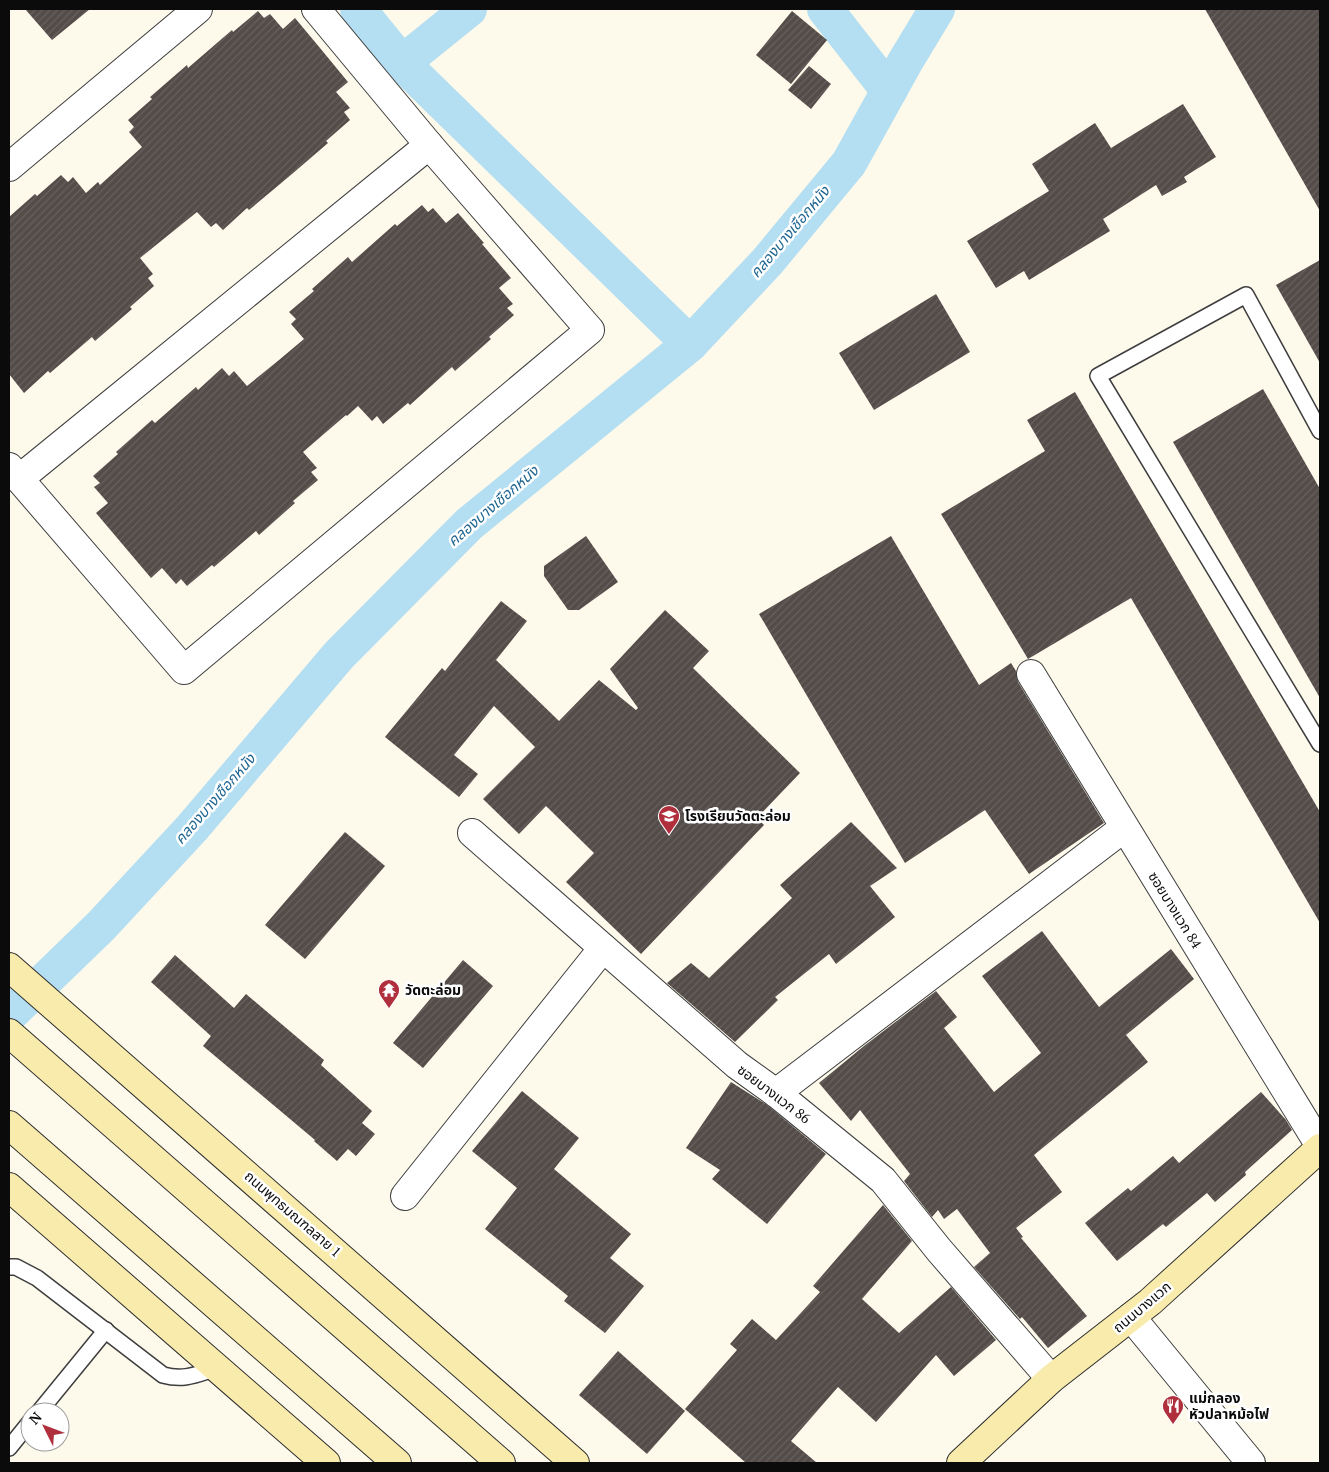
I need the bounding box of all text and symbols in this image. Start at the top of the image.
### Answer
water label: คลองบางเชือกหนัง [745,181,834,281]
water label: คลองบางเชือกหนัง [443,460,543,550]
water label: คลองบางเชือกหนัง [169,748,260,848]
school or university icon: โรงเรียนวัดตะล่อม [657,804,681,835]
place label: โรงเรียนวัดตะล่อม [685,806,791,825]
street label: ซอยบางแวก 84 [1144,868,1207,952]
temple icon: วัดตะล่อม [377,978,401,1009]
place label: วัดตะล่อม [405,980,461,999]
street label: ซอยบางแวก 86 [734,1060,815,1128]
street label: ถนนพุทธมณฑลสาย 1 [241,1166,346,1261]
street label: ถนนบางแวก [1109,1277,1175,1337]
place label: แม่กลอง หัวปลาหม้อไฟ [1189,1388,1269,1423]
restaurant icon: แม่กลอง หัวปลาหม้อไฟ [1161,1394,1185,1425]
north arrow [20,1402,70,1452]
text: N [24,1407,46,1428]

